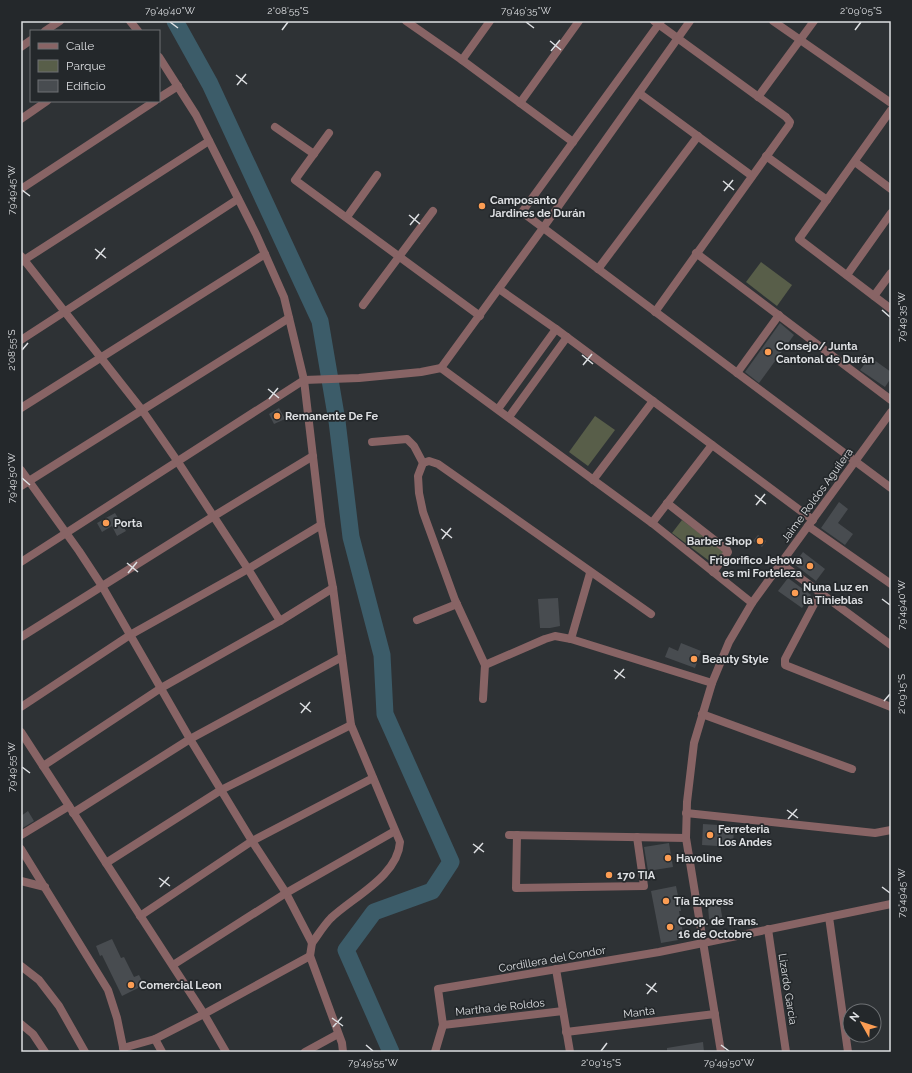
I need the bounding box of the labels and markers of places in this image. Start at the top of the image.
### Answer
place label: Camposanto Jardines de Durán [490,194,586,220]
marker: Camposanto Jardines de Durán [477,201,487,211]
place label: Consejo/ Junta Cantonal de Durán [776,340,875,366]
marker: Consejo/ Junta Cantonal de Durán [763,347,773,357]
place label: Remanente De Fe [285,410,379,423]
marker: Remanente De Fe [272,411,282,421]
place label: Porta [114,517,142,530]
marker: Porta [101,518,111,528]
place label: Barber Shop [687,535,752,548]
marker: Barber Shop [755,536,765,546]
place label: Frigorifico Jehova es mi Forteleza [710,554,802,580]
marker: Frigorifico Jehova es mi Forteleza [805,561,815,571]
place label: Nuna Luz en la Tinieblas [803,581,869,607]
marker: Nuna Luz en la Tinieblas [790,588,800,598]
place label: Beauty Style [702,653,769,666]
marker: Beauty Style [689,654,699,664]
place label: Ferreteria Los Andes [718,823,773,849]
marker: Ferreteria Los Andes [705,830,715,840]
place label: Havoline [676,852,723,865]
marker: Havoline [663,853,673,863]
place label: 170 TIA [617,869,656,882]
marker: 170 TIA [604,870,614,880]
place label: Tía Express [674,895,734,908]
marker: Tía Express [661,896,671,906]
place label: Coop. de Trans. 16 de Octobre [678,915,758,941]
marker: Coop. de Trans. 16 de Octobre [665,922,675,932]
place label: Comercial Leon [139,979,222,992]
marker: Comercial Leon [126,980,136,990]

